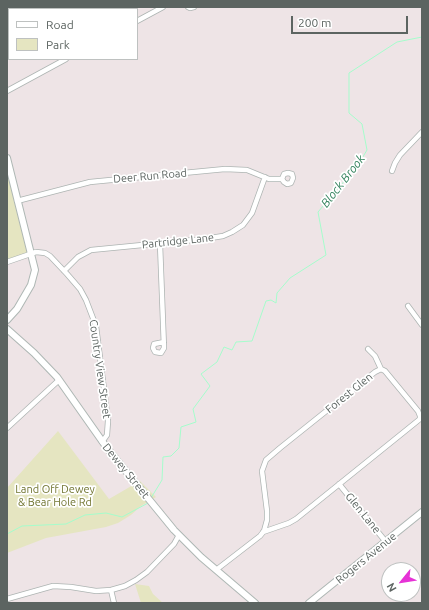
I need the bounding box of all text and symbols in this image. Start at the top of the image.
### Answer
legend [8,8,138,60]
scale bar [293,8,410,34]
text: 200 m [298,16,331,29]
text: Road [46,18,74,31]
text: Park [46,38,70,51]
water label: Block Brook [318,152,368,210]
street label: Deer Run Road [113,166,187,186]
street label: Partridge Lane [141,231,215,251]
street label: Country View Street [86,319,114,419]
street label: Forest Glen [323,370,375,416]
street label: Dewey Street [100,441,152,501]
park label: Land Off Dewey & Bear Hole Rd [15,482,95,508]
street label: Glen Lane [343,490,383,536]
street label: Rogers Avenue [333,530,399,586]
north arrow [381,562,421,602]
text: N [384,581,399,594]

